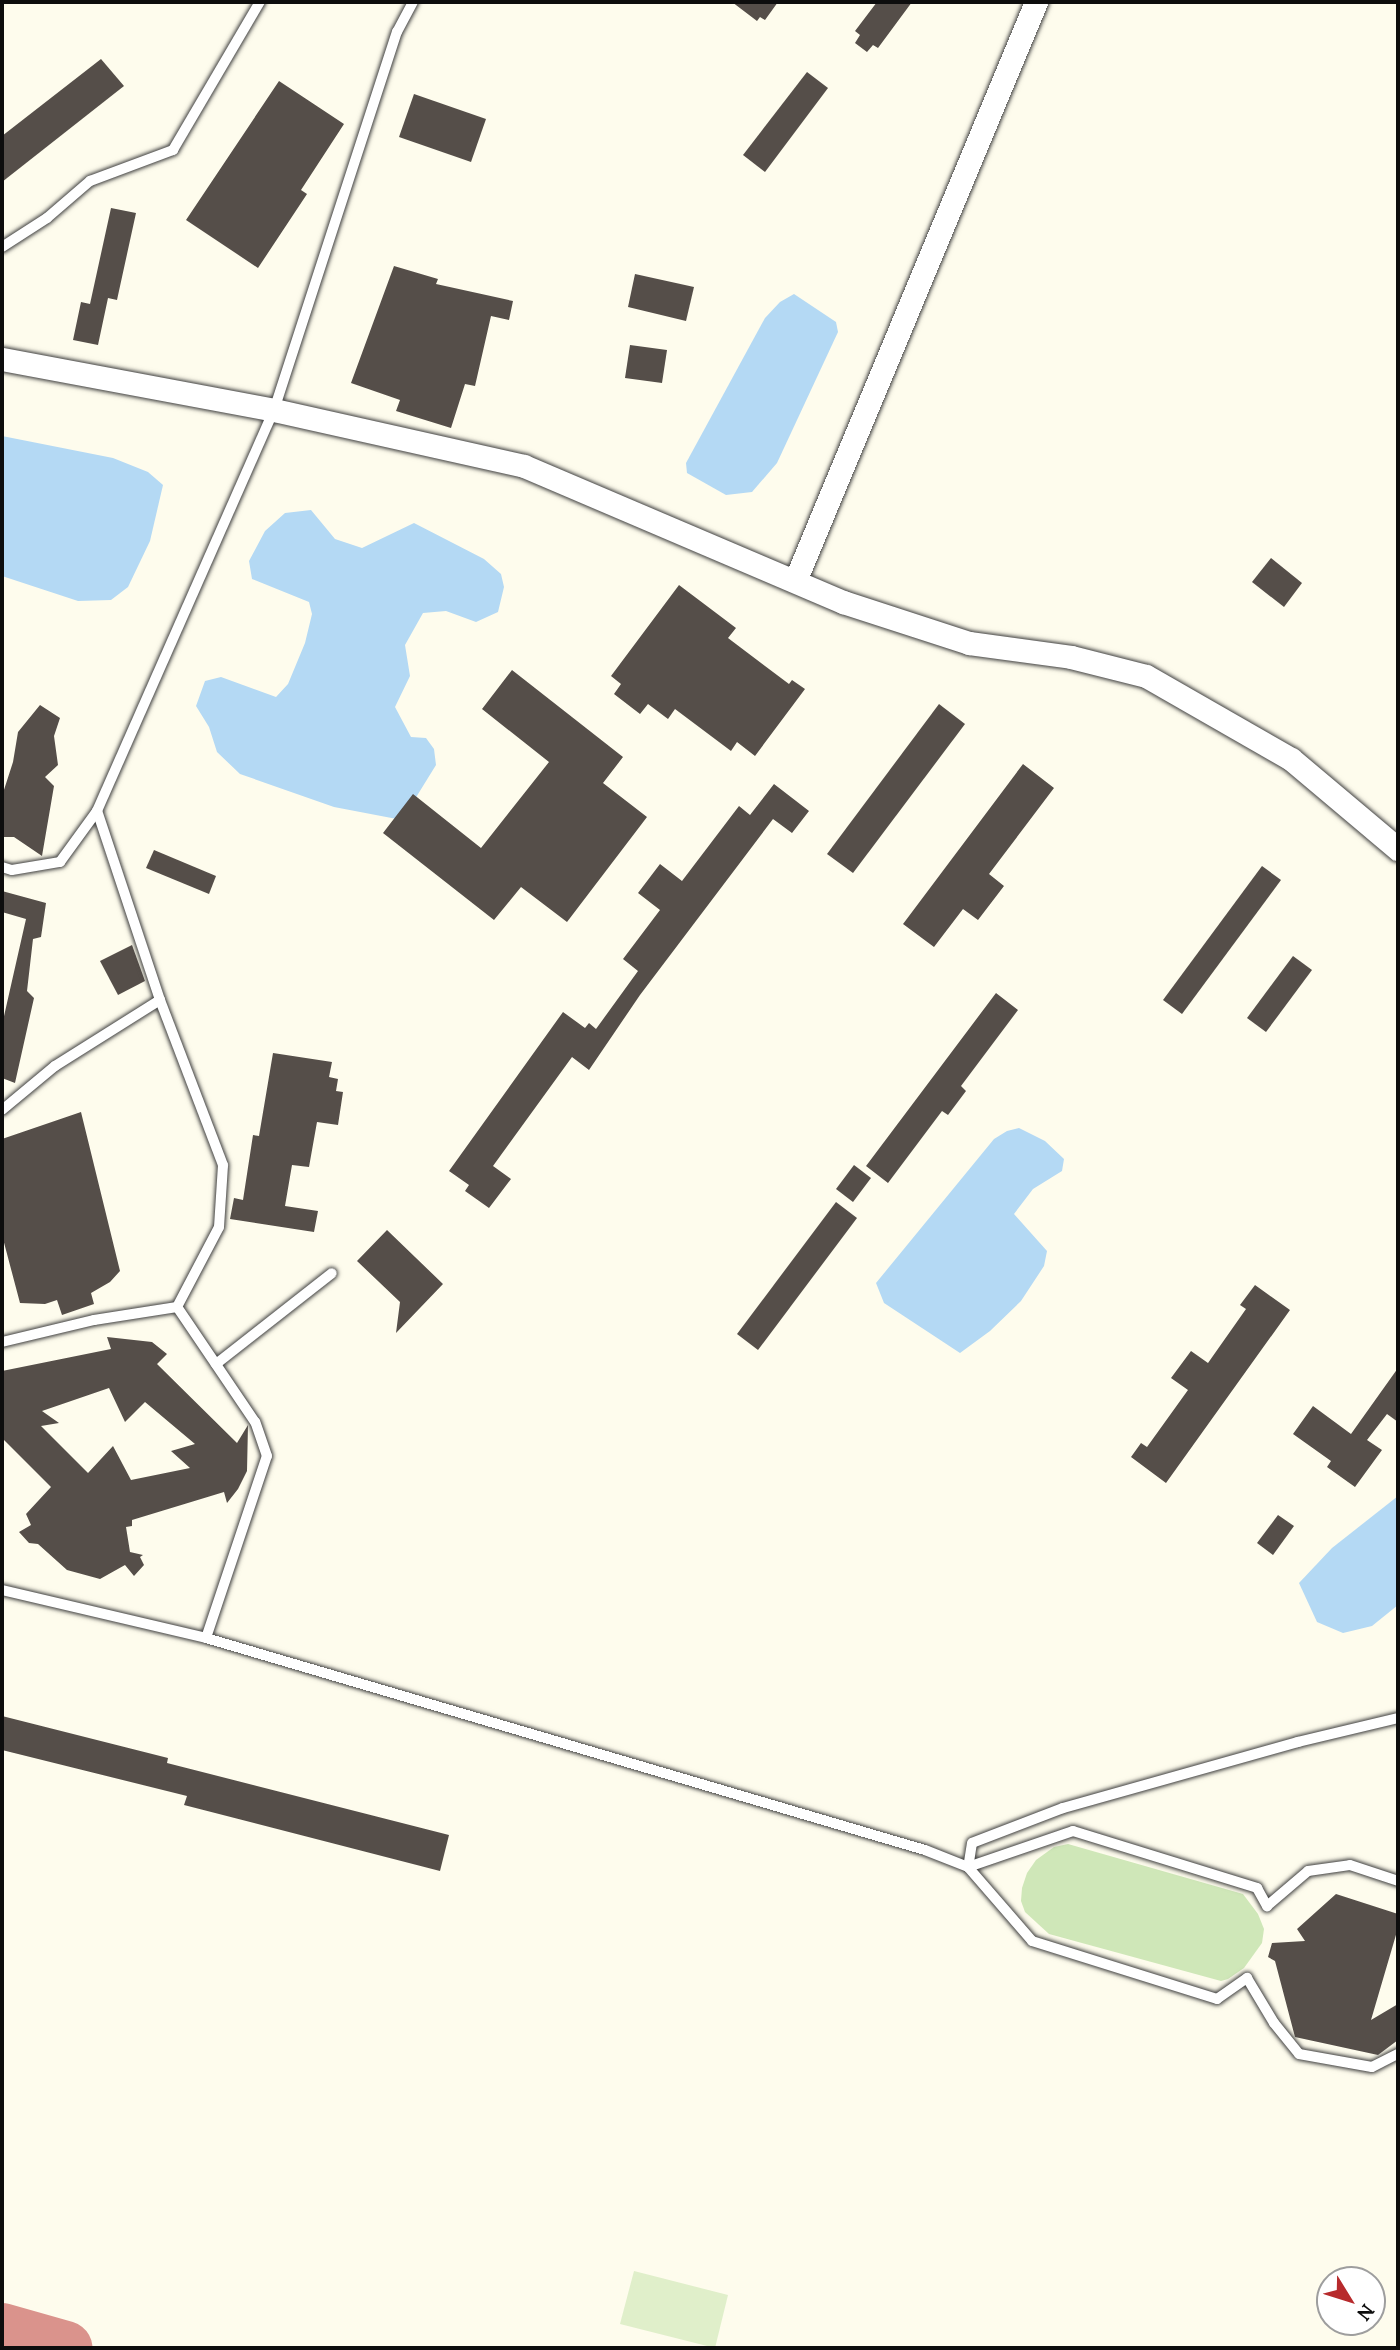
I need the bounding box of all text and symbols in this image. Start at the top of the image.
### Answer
north arrow [1316,2266,1386,2336]
text: N [1352,2300,1380,2326]

